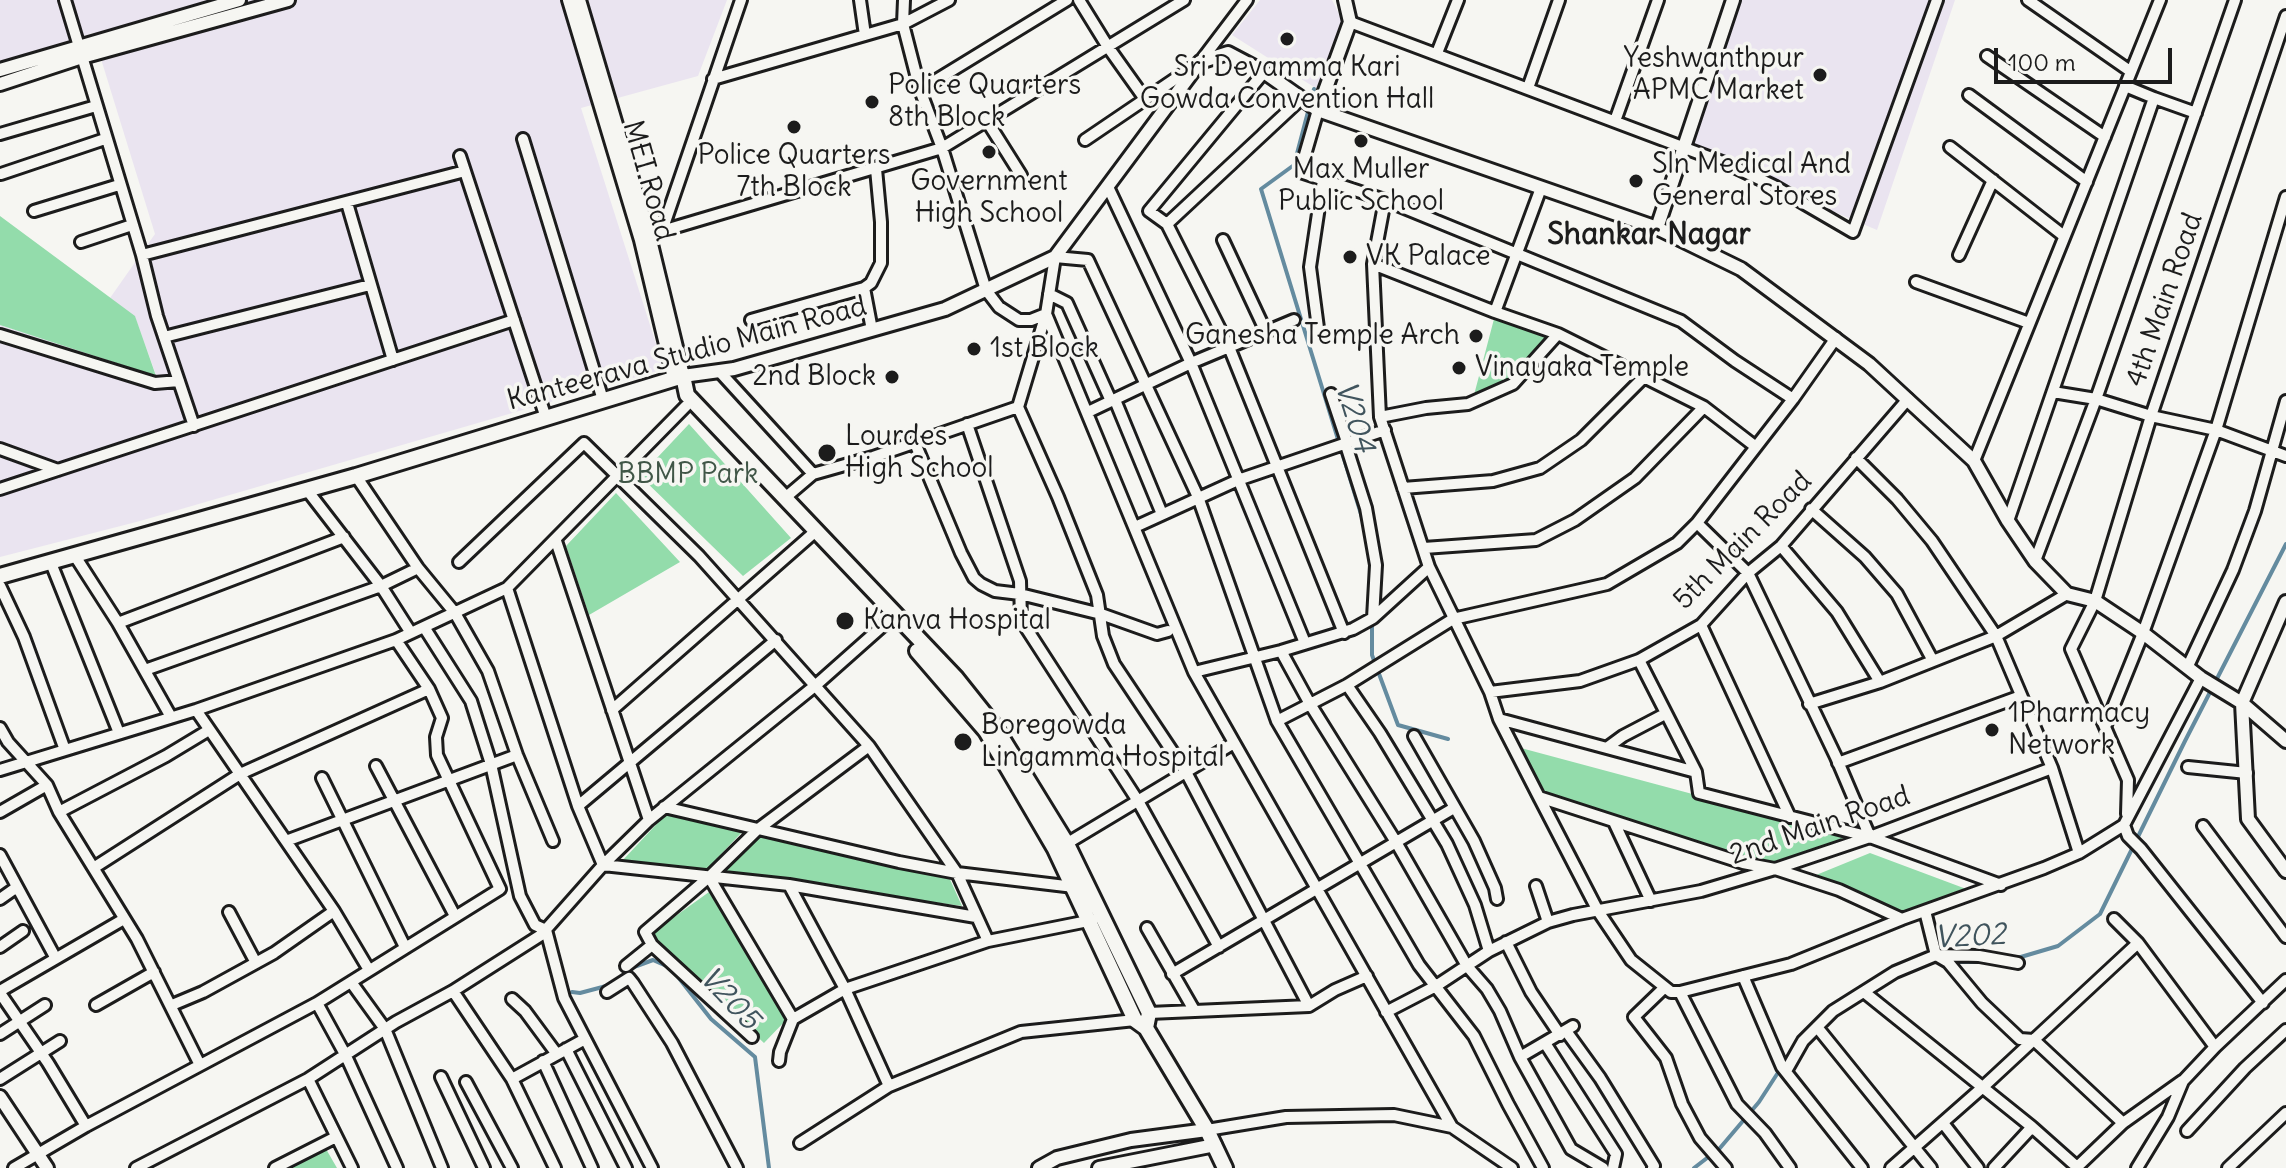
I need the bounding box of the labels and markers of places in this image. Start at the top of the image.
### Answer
marker: Sri Devamma Kari Gowda Convention Hall [1278,30,1296,48]
place label: Yeshwanthpur APMC Market [1624,42,1804,108]
place label: Sri Devamma Kari Gowda Convention Hall [1140,51,1434,117]
marker: Yeshwanthpur APMC Market [1811,66,1829,84]
place label: Police Quarters 8th Block [888,69,1081,135]
marker: Police Quarters 8th Block [863,93,881,111]
marker: Police Quarters 7th Block [785,118,803,136]
marker: Max Muller Public School [1352,132,1370,150]
place label: Police Quarters 7th Block [697,139,891,205]
marker: Government High School [980,143,998,161]
place label: Sln Medical And General Stores [1652,148,1851,214]
place label: Max Muller Public School [1278,153,1444,219]
place label: Government High School [910,165,1068,231]
marker: Sln Medical And General Stores [1627,172,1645,190]
place label: VK Palace [1366,240,1491,274]
marker: VK Palace [1341,248,1359,266]
place label: Ganesha Temple Arch [1185,319,1460,353]
marker: Ganesha Temple Arch [1467,327,1485,345]
place label: 1st Block [990,332,1099,366]
marker: 1st Block [965,340,983,358]
place label: Vinayaka Temple [1475,351,1689,385]
marker: Vinayaka Temple [1450,359,1468,377]
place label: 2nd Block [752,360,876,394]
marker: 2nd Block [883,368,901,386]
place label: Lourdes High School [845,420,994,486]
marker: Lourdes High School [816,442,838,464]
place label: Kanva Hospital [863,604,1051,638]
marker: Kanva Hospital [834,610,856,632]
place label: 1Pharmacy Network [2008,697,2150,763]
place label: Boregowda Lingamma Hospital [981,709,1225,775]
marker: 1Pharmacy Network [1983,721,2001,739]
marker: Boregowda Lingamma Hospital [952,731,974,753]

